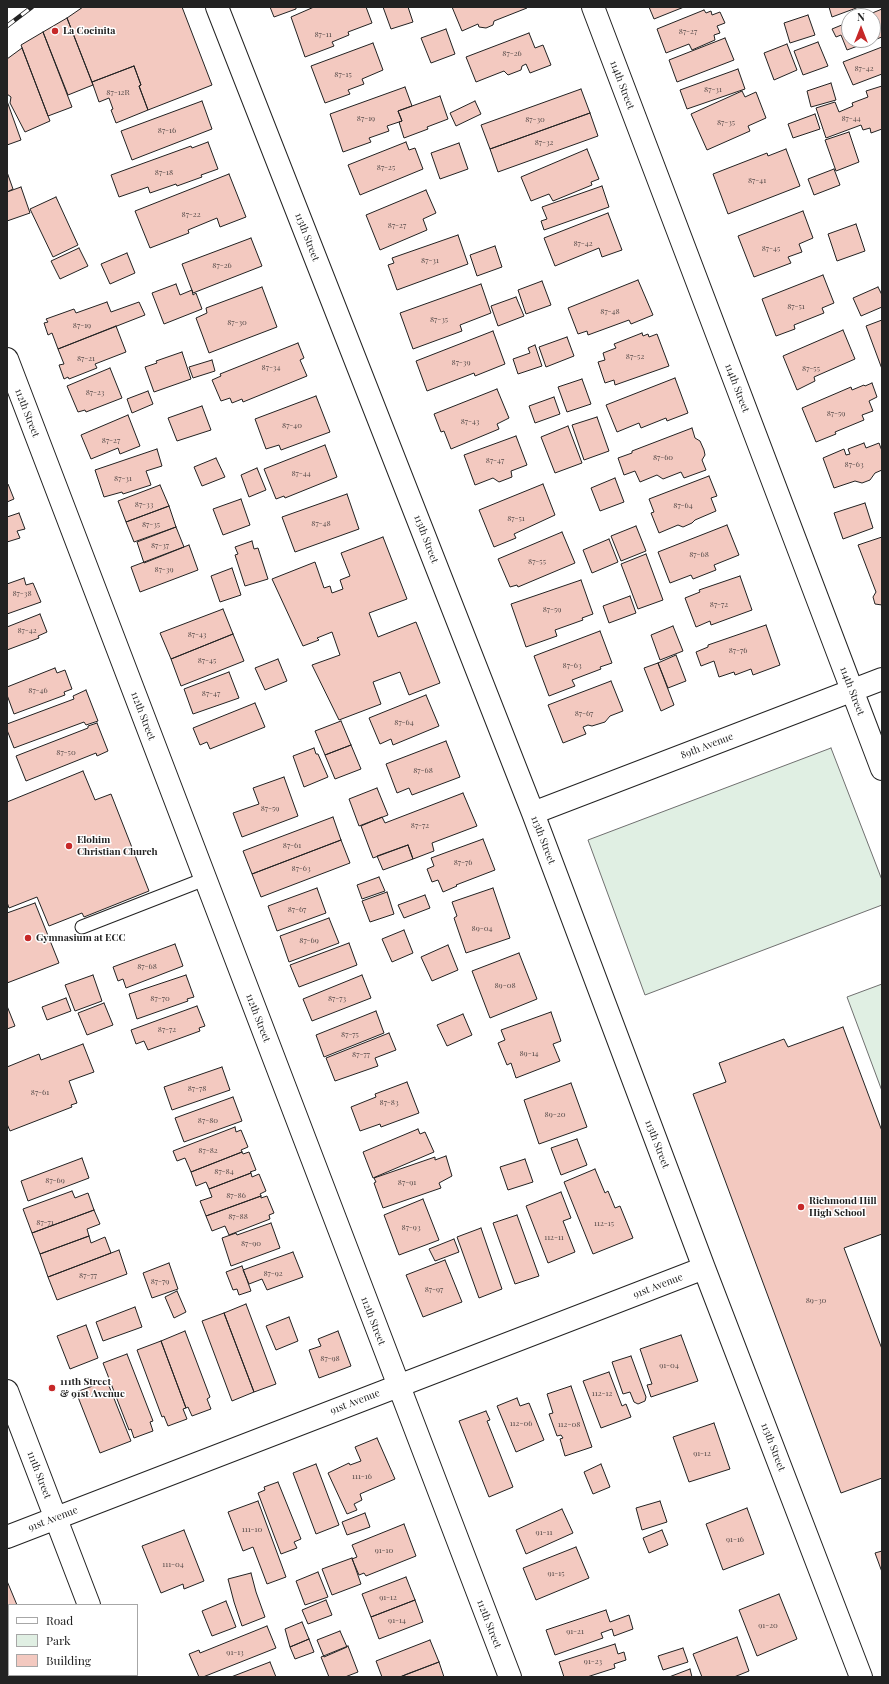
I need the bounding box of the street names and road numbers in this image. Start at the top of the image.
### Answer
street label: 114th Street [607,59,637,111]
street label: 113th Street [292,211,322,263]
street label: 114th Street [722,362,752,414]
street label: 112th Street [12,387,42,439]
street label: 113th Street [411,513,441,565]
street label: 114th Street [837,665,867,717]
street label: 112th Street [128,690,158,742]
street label: 89th Avenue [679,731,735,761]
street label: 113th Street [528,814,558,866]
street label: 112th Street [243,992,273,1044]
street label: 113th Street [642,1118,672,1170]
street label: 91st Avenue [631,1271,685,1301]
street label: 112th Street [358,1295,388,1347]
street label: 91st Avenue [328,1387,382,1417]
street label: 113th Street [758,1421,788,1473]
street label: 111th Street [24,1450,54,1500]
street label: 91st Avenue [26,1504,80,1534]
street label: 112th Street [474,1598,504,1650]

